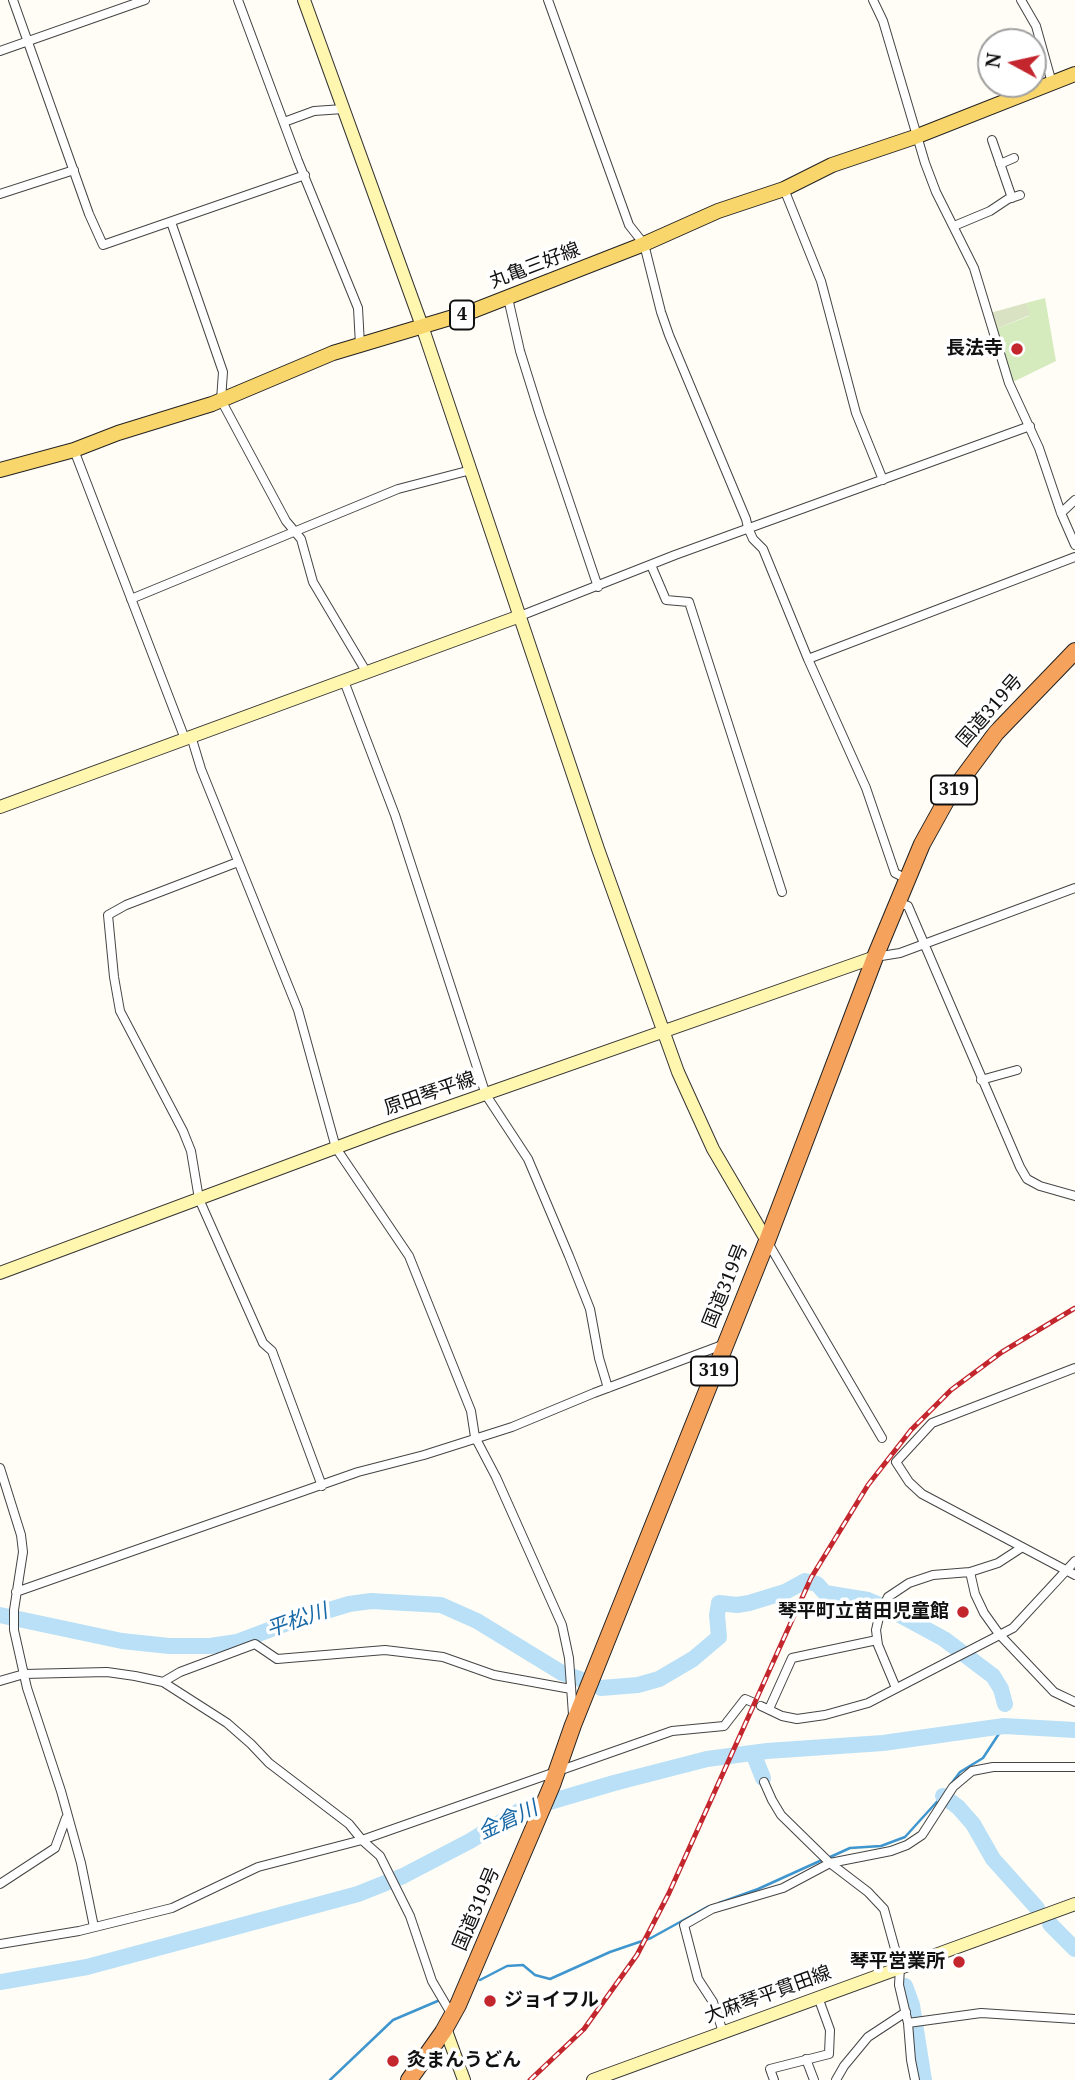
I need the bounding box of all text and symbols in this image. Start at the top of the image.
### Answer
north arrow [977,28,1047,98]
text: N [979,51,1007,70]
street label: 丸亀三好線 [487,238,583,294]
road number: 4 [450,300,474,330]
place label: 長法寺 [946,338,1003,360]
marker: 長法寺 [1009,341,1025,357]
street label: 国道319号 [952,670,1028,752]
road number: 319 [931,776,977,804]
street label: 原田琴平線 [381,1068,479,1120]
street label: 国道319号 [699,1241,753,1331]
road number: 319 [691,1356,737,1386]
water label: 平松川 [263,1599,331,1643]
place label: 琴平町立苗田児童館 [778,1601,949,1623]
marker: 琴平町立苗田児童館 [955,1604,971,1620]
water label: 金倉川 [474,1796,542,1846]
street label: 国道319号 [449,1864,505,1954]
place label: 琴平営業所 [850,1951,945,1973]
marker: 琴平営業所 [951,1954,967,1970]
street label: 大麻琴平貫田線 [702,1962,834,2028]
place label: ジョイフル [504,1990,599,2012]
marker: ジョイフル [482,1993,498,2009]
place label: 灸まんうどん [407,2050,521,2072]
marker: 灸まんうどん [385,2053,401,2069]

